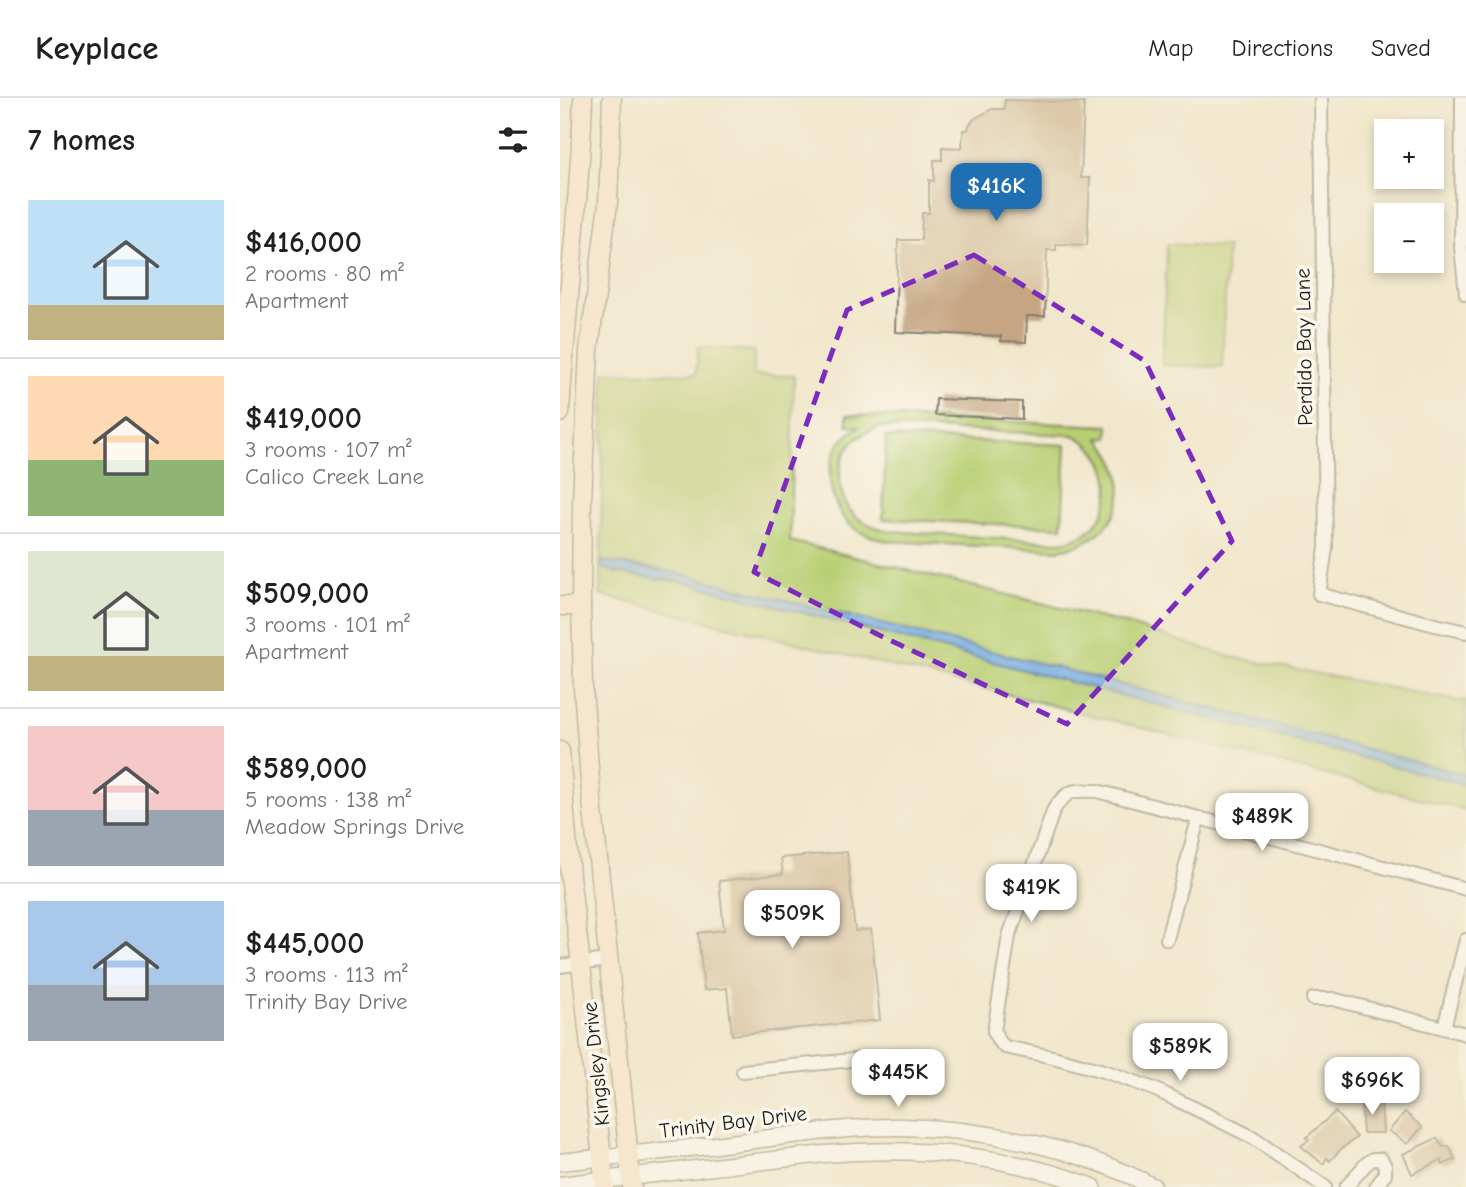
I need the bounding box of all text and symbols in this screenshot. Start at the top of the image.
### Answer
text: Keyplace [35,29,158,67]
text: Map [1148,34,1194,62]
text: Directions [1232,34,1333,62]
text: Saved [1371,34,1431,62]
map controls [1374,119,1444,273]
button: + [1374,119,1444,189]
icon: filters [494,121,532,159]
text: 7 homes [28,123,135,158]
pin: $416K [947,164,1045,223]
text: $416K [967,172,1025,199]
button: − [1374,203,1444,273]
text: $416,000 [245,225,362,260]
icon: home [84,228,168,312]
text: 2 rooms · 80 m² [245,260,404,287]
street label: Perdido Bay Lane [1291,268,1317,426]
text: Apartment [245,287,348,314]
text: $419,000 [245,401,362,436]
icon: home [84,404,168,488]
text: 3 rooms · 107 m² [245,436,412,463]
text: Calico Creek Lane [245,463,424,490]
text: $509,000 [245,576,369,611]
icon: home [84,579,168,663]
text: 3 rooms · 101 m² [245,611,410,638]
text: Apartment [245,638,348,665]
text: $589,000 [245,751,367,786]
icon: home [84,754,168,838]
text: 5 rooms · 138 m² [245,786,411,813]
pin: $489K [1213,794,1311,853]
text: $489K [1231,802,1293,829]
text: Meadow Springs Drive [245,813,464,840]
pin: $419K [982,864,1080,924]
text: $419K [1002,873,1060,900]
pin: $509K [743,890,841,950]
text: $509K [760,899,824,926]
text: $445,000 [245,926,364,961]
icon: home [84,929,168,1013]
text: 3 rooms · 113 m² [245,961,408,988]
text: Trinity Bay Drive [245,988,407,1015]
street label: Kingsley Drive [578,1001,614,1127]
pin: $589K [1131,1024,1229,1083]
text: $589K [1149,1032,1211,1059]
pin: $445K [849,1049,947,1109]
text: $445K [868,1058,928,1085]
pin: $696K [1323,1058,1421,1117]
text: $696K [1341,1066,1403,1093]
street label: Trinity Bay Drive [658,1101,808,1143]

